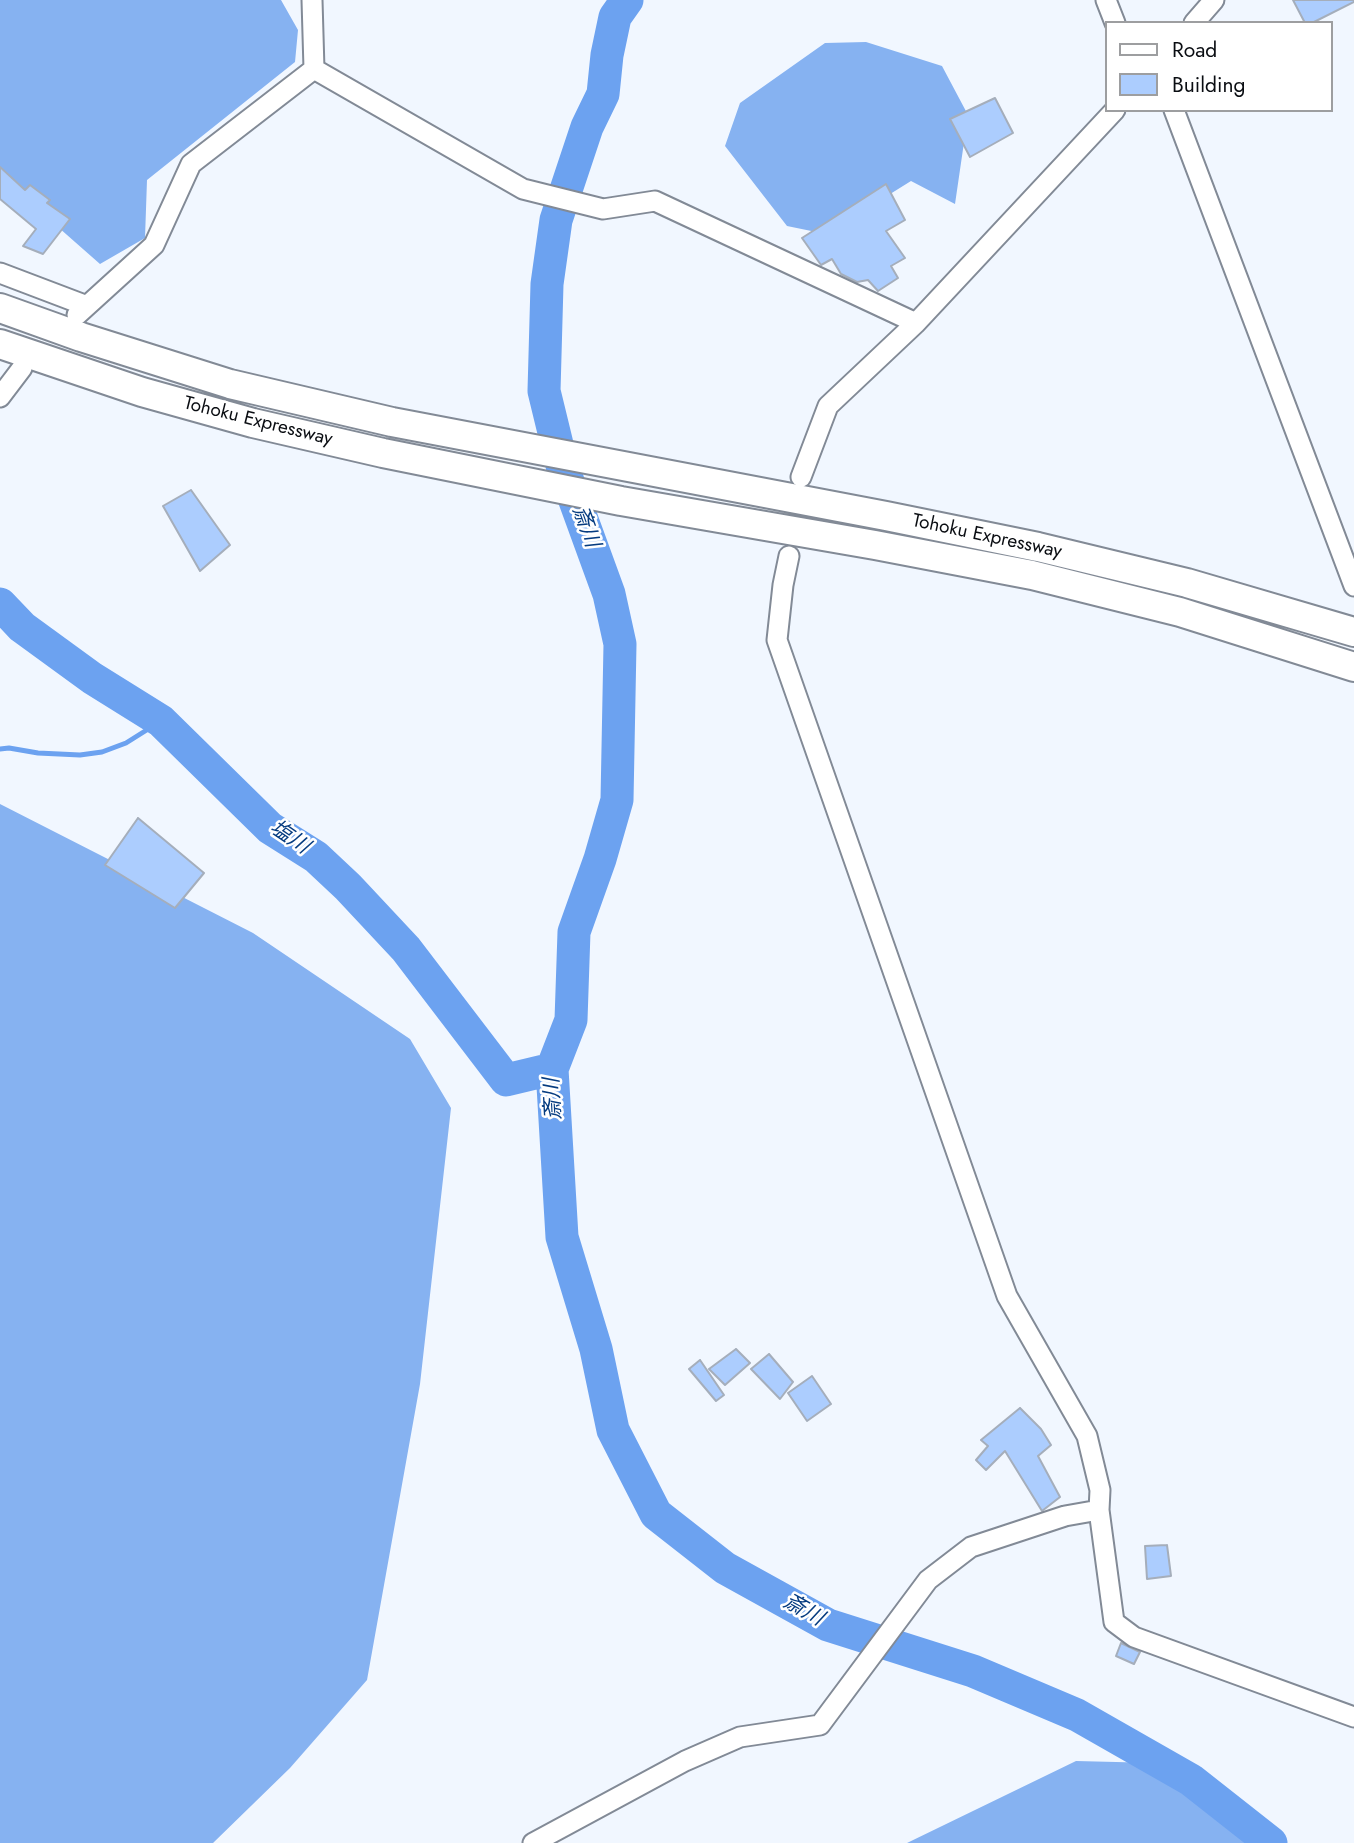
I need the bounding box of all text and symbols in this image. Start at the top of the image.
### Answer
legend [1106,21,1333,112]
text: Road [1172,35,1217,65]
text: Building [1172,70,1245,100]
street label: Tohoku Expressway [181,393,335,451]
water label: 斎川 [566,503,604,551]
street label: Tohoku Expressway [910,510,1064,564]
water label: 塩川 [265,816,313,860]
water label: 斎川 [540,1077,568,1121]
water label: 斎川 [779,1590,827,1632]

